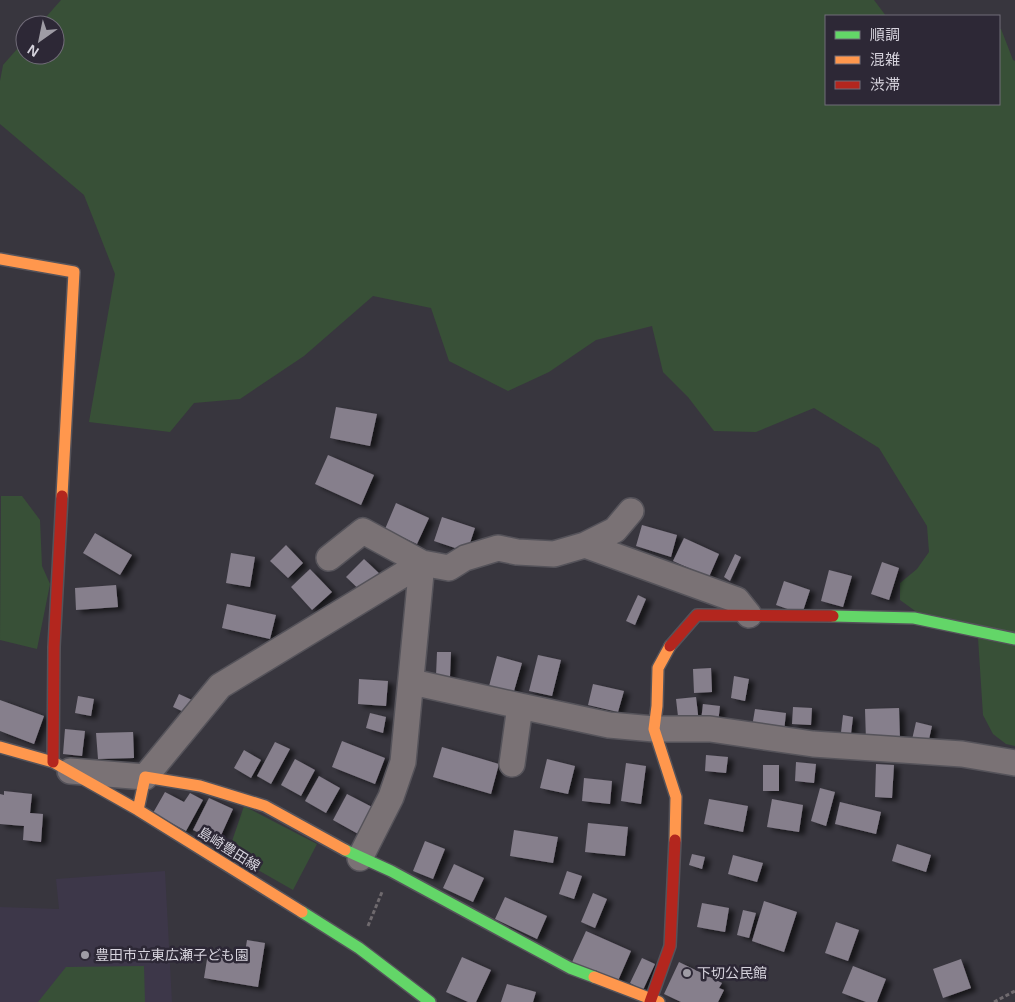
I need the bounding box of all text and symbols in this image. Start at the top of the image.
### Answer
north arrow [15,15,65,65]
legend [825,15,1000,105]
text: 順調 [870,26,900,43]
text: N [24,41,42,60]
text: 混雑 [870,51,900,68]
text: 渋滞 [870,76,900,93]
street label: 島崎豊田線 [195,824,263,874]
place label: 豊田市立東広瀬子ども園 [95,947,249,963]
marker: 豊田市立東広瀬子ども園 [79,949,91,961]
place label: 下切公民館 [697,965,767,981]
marker: 下切公民館 [681,967,693,979]

